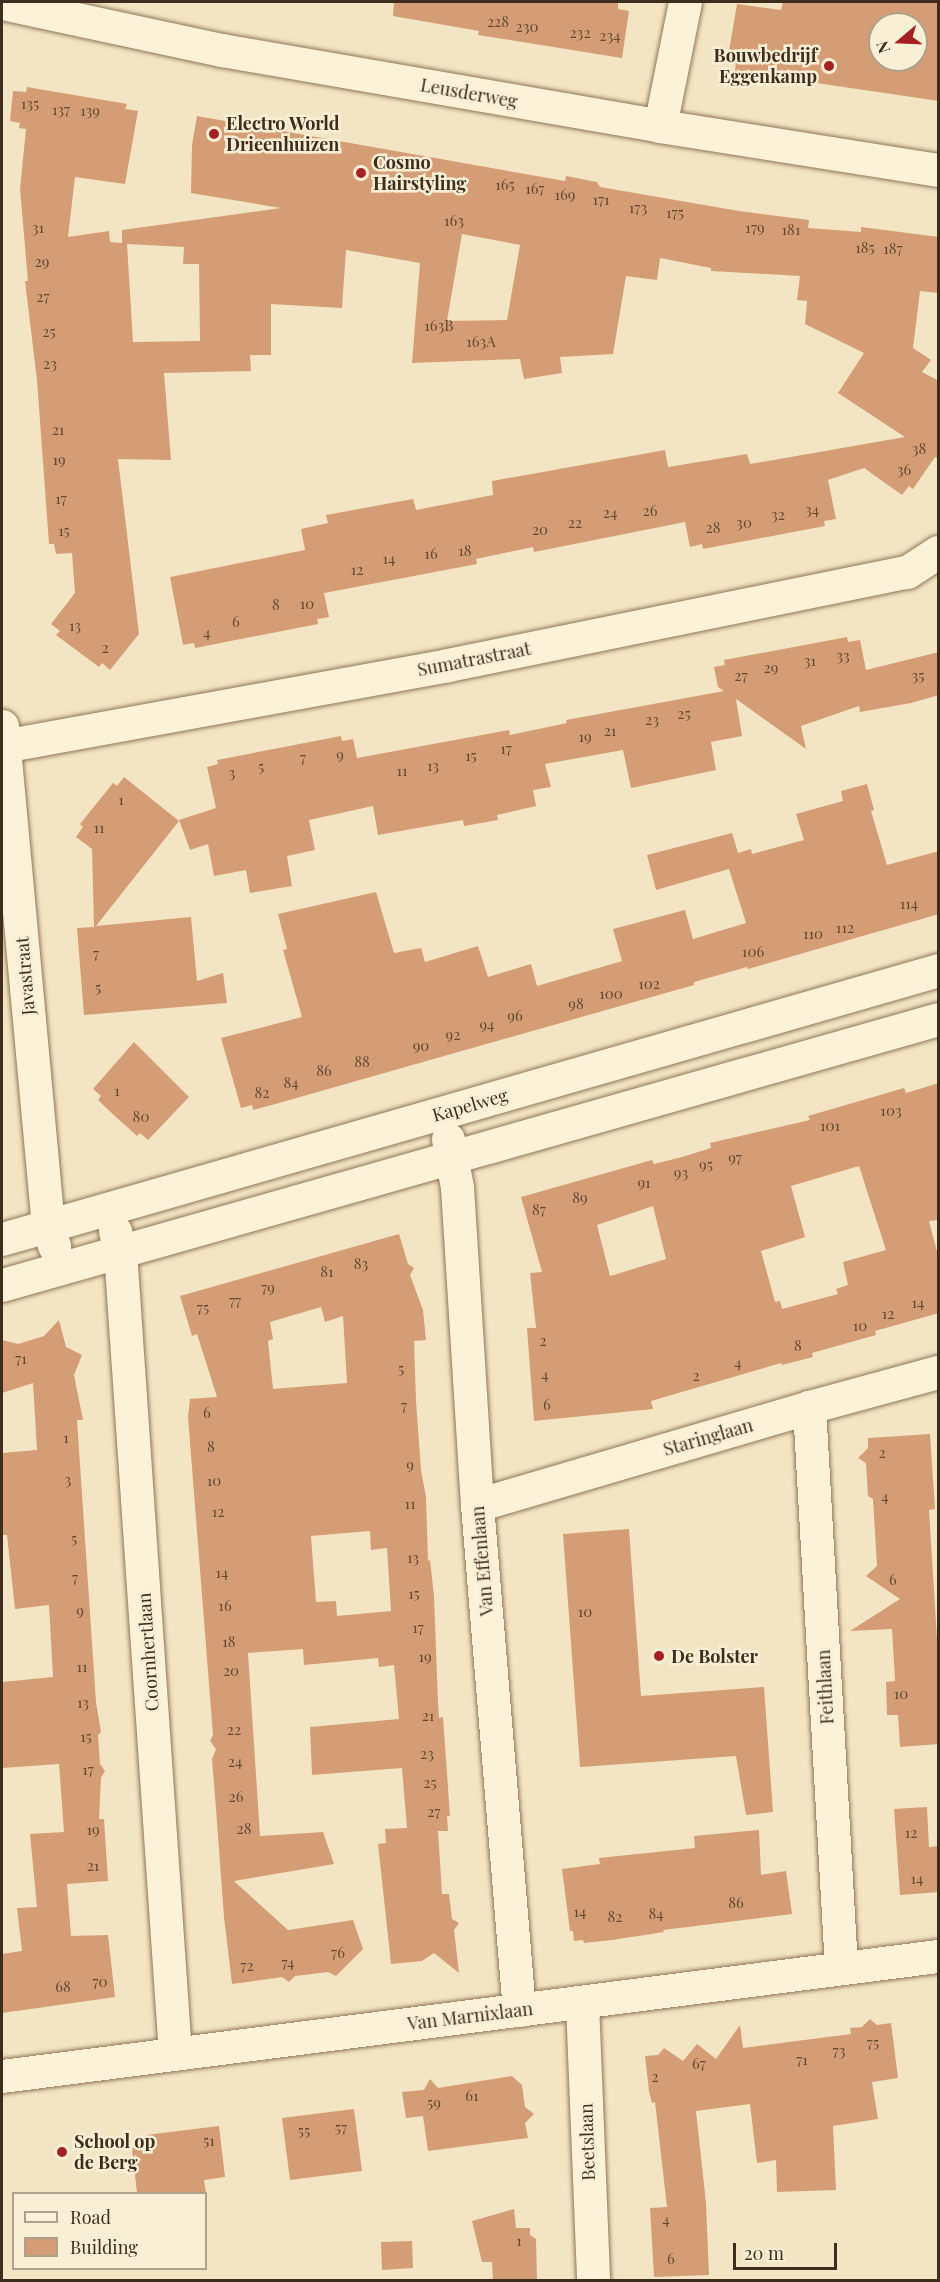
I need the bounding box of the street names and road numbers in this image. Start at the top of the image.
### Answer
street label: Leusderweg [419,74,519,112]
street label: Sumatrastraat [415,637,533,681]
street label: Javastraat [11,936,39,1016]
street label: Kapelweg [430,1084,510,1126]
street label: Staringlaan [661,1414,755,1460]
street label: Van Effenlaan [466,1505,498,1617]
street label: Coornhertlaan [133,1592,163,1712]
street label: Feithlaan [812,1649,838,1725]
street label: Van Marnixlaan [406,1998,534,2034]
street label: Beetslaan [575,2103,599,2181]

